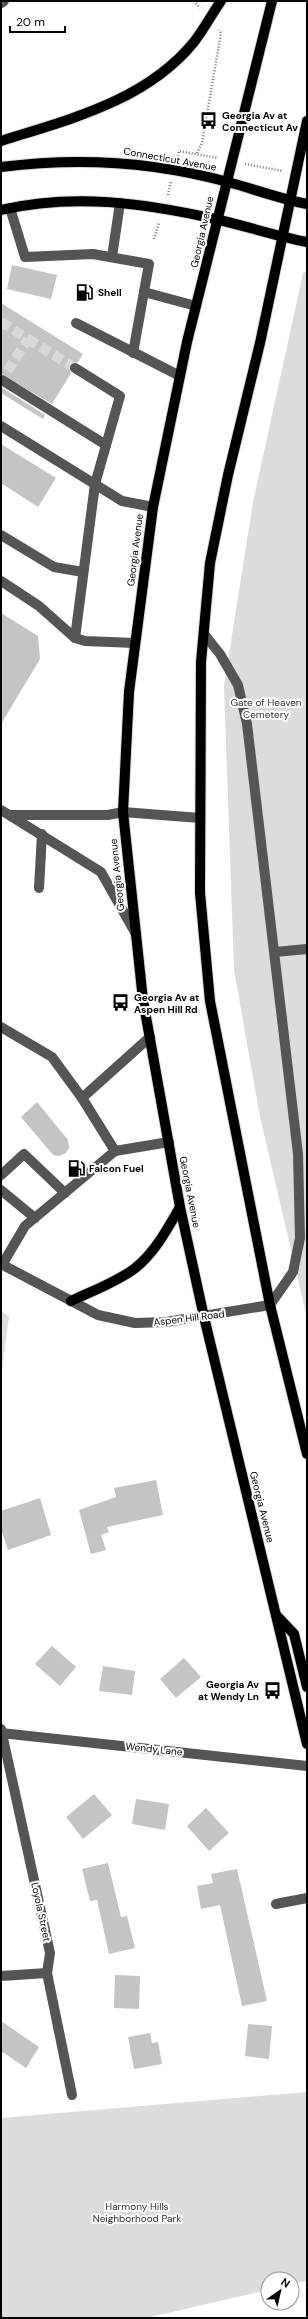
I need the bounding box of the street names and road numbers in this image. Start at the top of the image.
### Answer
street label: Connecticut Avenue [123,144,218,174]
street label: Georgia Avenue [187,195,217,269]
street label: Georgia Avenue [124,513,146,587]
street label: Georgia Avenue [107,838,127,912]
street label: Georgia Avenue [177,1155,203,1229]
street label: Aspen Hill Road [153,1307,225,1329]
street label: Georgia Avenue [247,1470,277,1544]
street label: Wendy Lane [125,1740,183,1758]
street label: Loyola Street [28,1881,54,1943]

